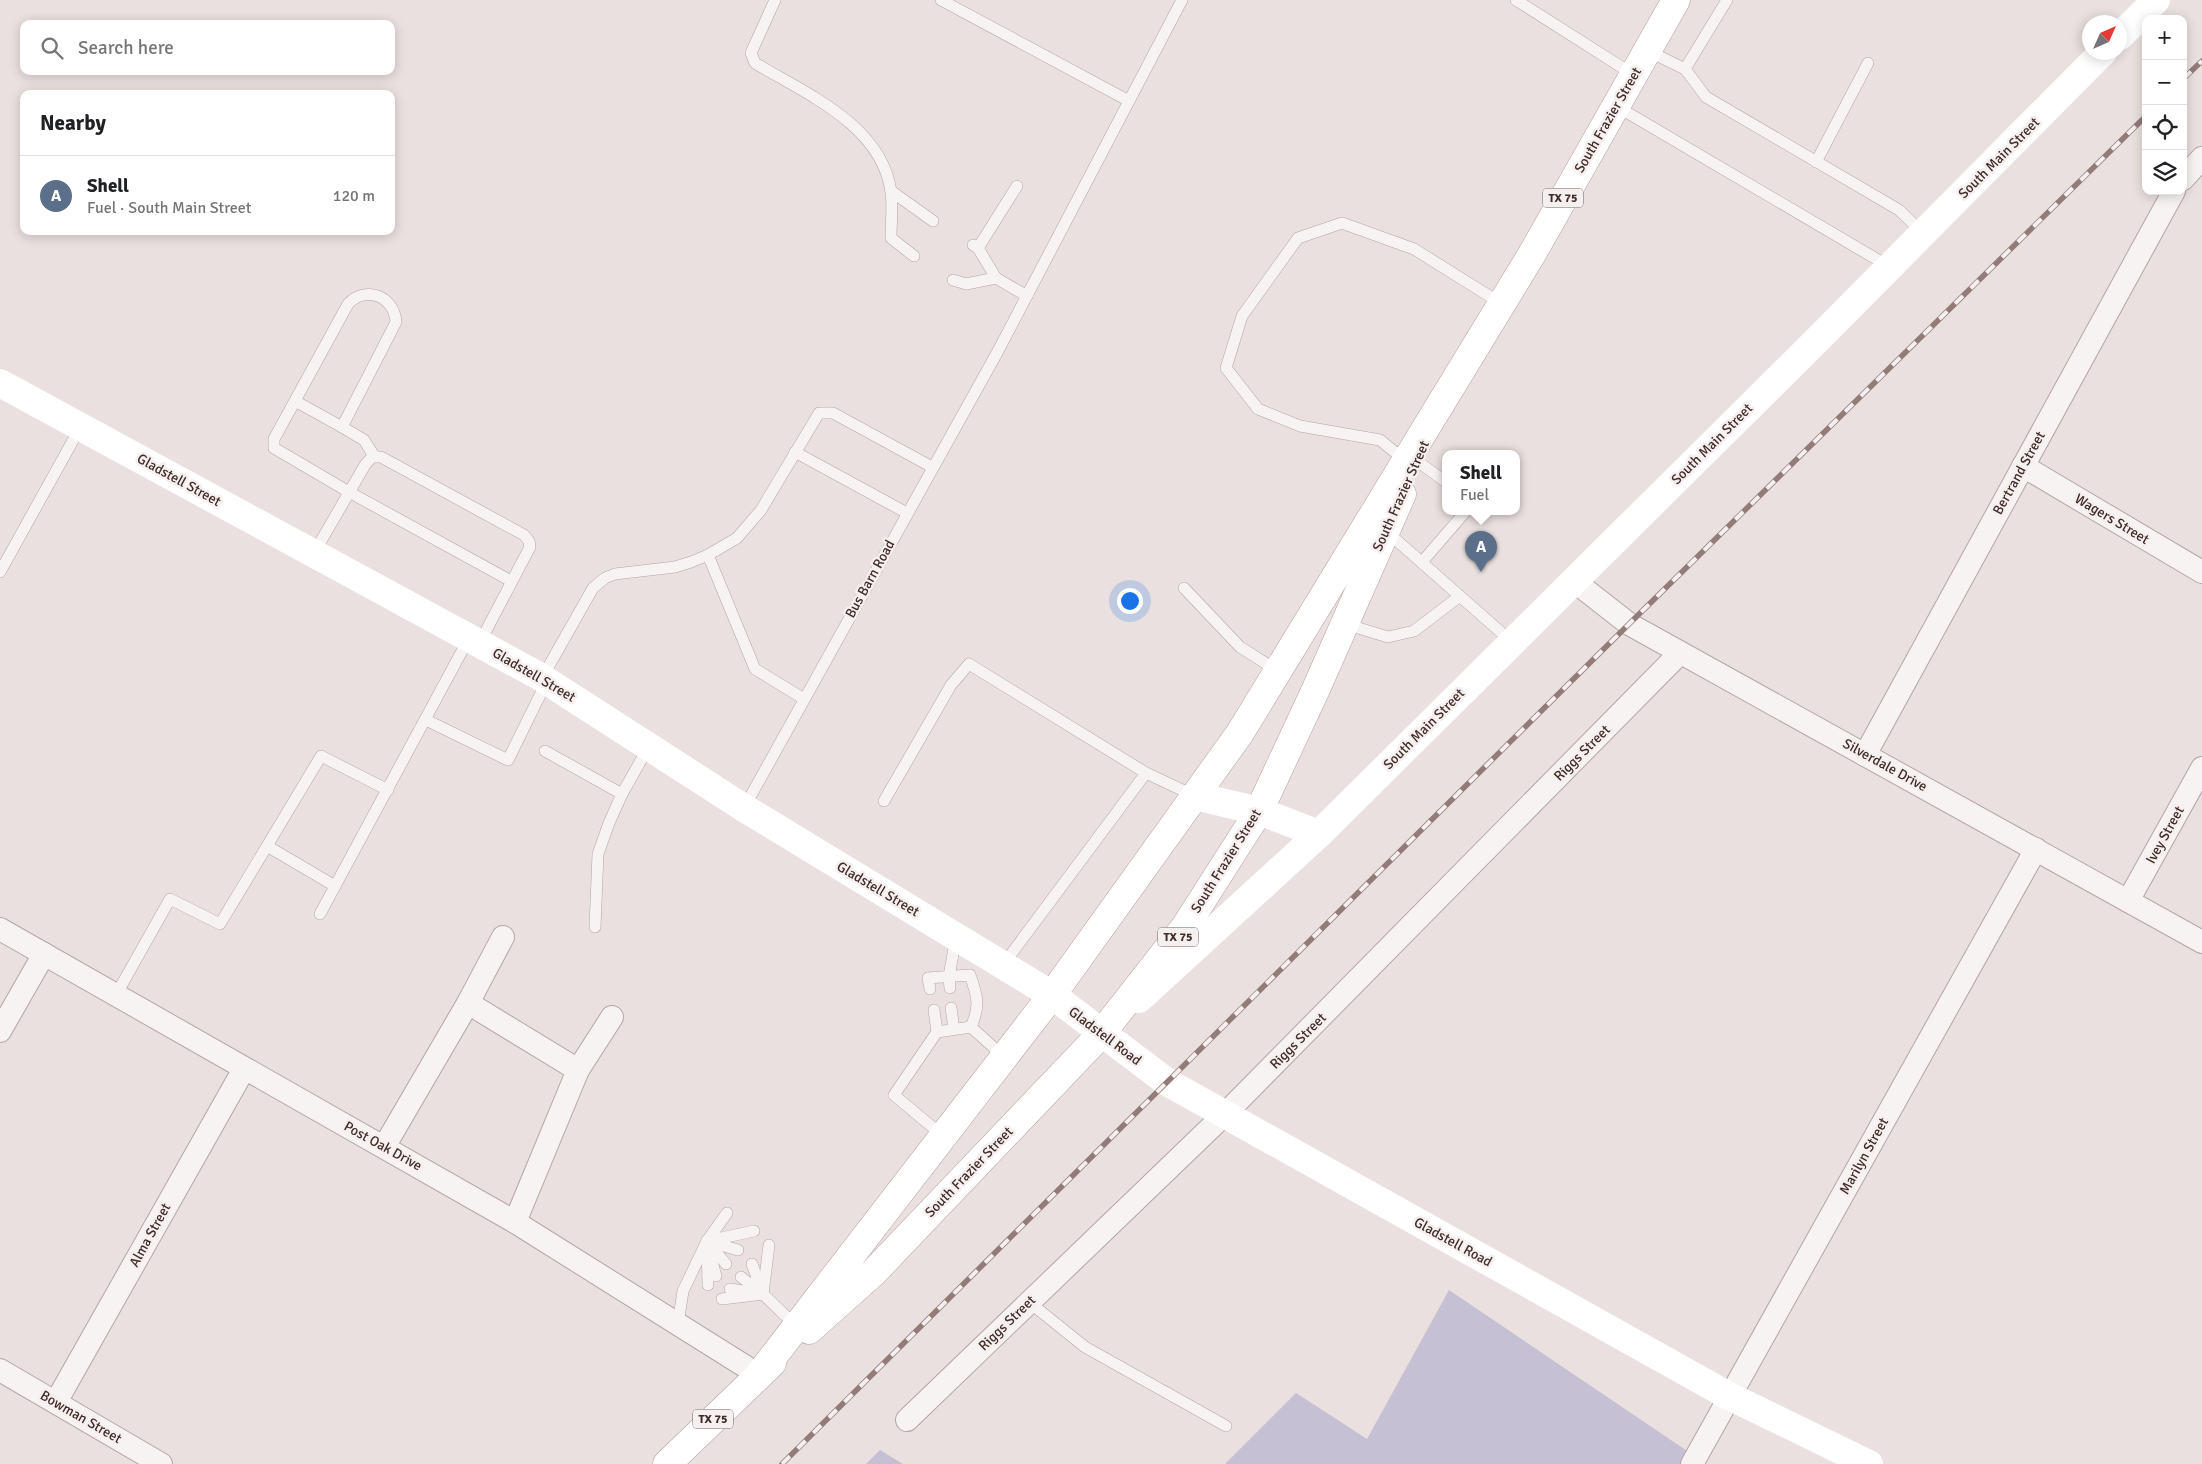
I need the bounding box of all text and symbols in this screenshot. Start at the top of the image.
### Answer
north arrow [2082,15,2127,60]
map controls [2142,15,2187,195]
button: + [2142,15,2187,60]
search box [20,20,395,75]
icon: search [38,34,66,62]
text: Search here [78,36,174,60]
button: − [2142,60,2187,105]
street label: South Frazier Street [1571,64,1645,176]
button: locate [2142,105,2187,150]
text: Nearby [40,110,106,136]
street label: South Main Street [1955,114,2043,202]
button: layers [2142,150,2187,195]
text: Shell [87,174,129,198]
text: A [51,186,61,206]
text: 120 m [333,186,375,206]
road number: TX 75 [1543,188,1583,208]
text: Fuel · South Main Street [87,198,251,218]
street label: South Main Street [1668,400,1756,488]
street label: Bertrand Street [1989,428,2049,518]
street label: South Frazier Street [1369,438,1433,554]
street label: Gladstell Street [134,450,224,510]
popup [1442,450,1520,515]
text: Shell [1460,461,1502,485]
text: Fuel [1460,485,1489,505]
street label: Wagers Street [2072,490,2152,548]
pin: A [1465,531,1497,572]
street label: Bus Barn Road [842,537,898,621]
your location [1117,588,1143,614]
street label: Gladstell Street [489,644,579,706]
street label: South Main Street [1380,685,1468,773]
street label: Riggs Street [1550,721,1614,785]
street label: Silverdale Drive [1840,735,1930,795]
street label: Ivey Street [2142,803,2188,867]
street label: South Frazier Street [1187,806,1265,916]
street label: Gladstell Street [834,858,922,920]
road number: TX 75 [1158,928,1198,946]
street label: Gladstell Road [1065,1003,1145,1069]
street label: Riggs Street [1266,1009,1330,1073]
street label: Marilyn Street [1836,1115,1892,1197]
street label: Post Oak Drive [341,1118,425,1174]
street label: South Frazier Street [921,1123,1017,1221]
street label: Alma Street [126,1200,175,1270]
street label: Gladstell Road [1411,1214,1495,1270]
street label: Riggs Street [975,1292,1039,1354]
street label: Bowman Street [37,1387,125,1447]
road number: TX 75 [693,1410,733,1428]

